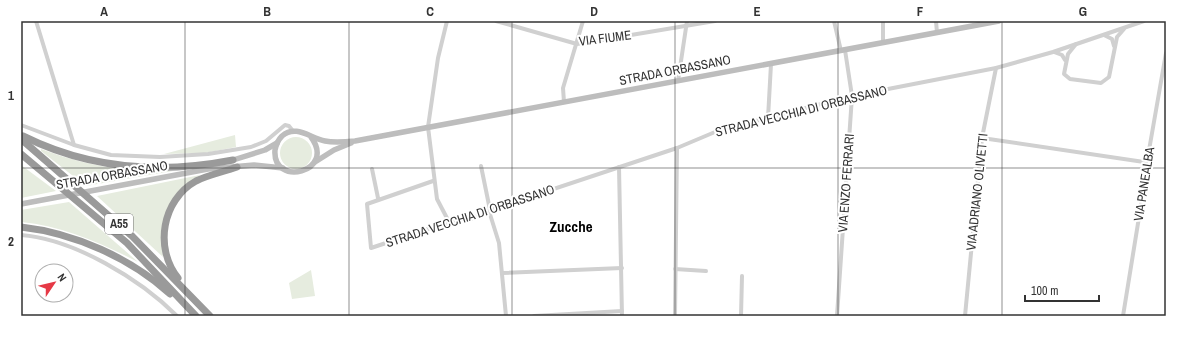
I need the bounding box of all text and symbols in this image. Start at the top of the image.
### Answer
text: A [100,3,108,20]
text: B [263,3,271,20]
text: C [426,3,434,20]
text: D [590,3,598,20]
text: E [753,3,761,20]
text: F [917,3,924,20]
text: G [1079,3,1087,20]
street label: VIA FIUME [578,26,632,50]
street label: STRADA ORBASSANO [618,51,732,89]
street label: STRADA VECCHIA DI ORBASSANO [713,81,889,141]
text: 1 [8,87,14,104]
street label: VIA ADRIANO OLIVETTI [962,132,992,252]
street label: VIA ENZO FERRARI [834,133,858,233]
street label: VIA PANEALBA [1130,145,1158,222]
street label: STRADA ORBASSANO [55,157,169,193]
street label: STRADA VECCHIA DI ORBASSANO [383,181,557,251]
road number: A55 [105,214,133,234]
district label: Zucche [549,216,593,237]
text: 2 [8,233,14,250]
north arrow [34,263,74,303]
text: N [55,271,70,284]
scale bar [1025,277,1099,303]
text: 100 m [1031,283,1058,299]

